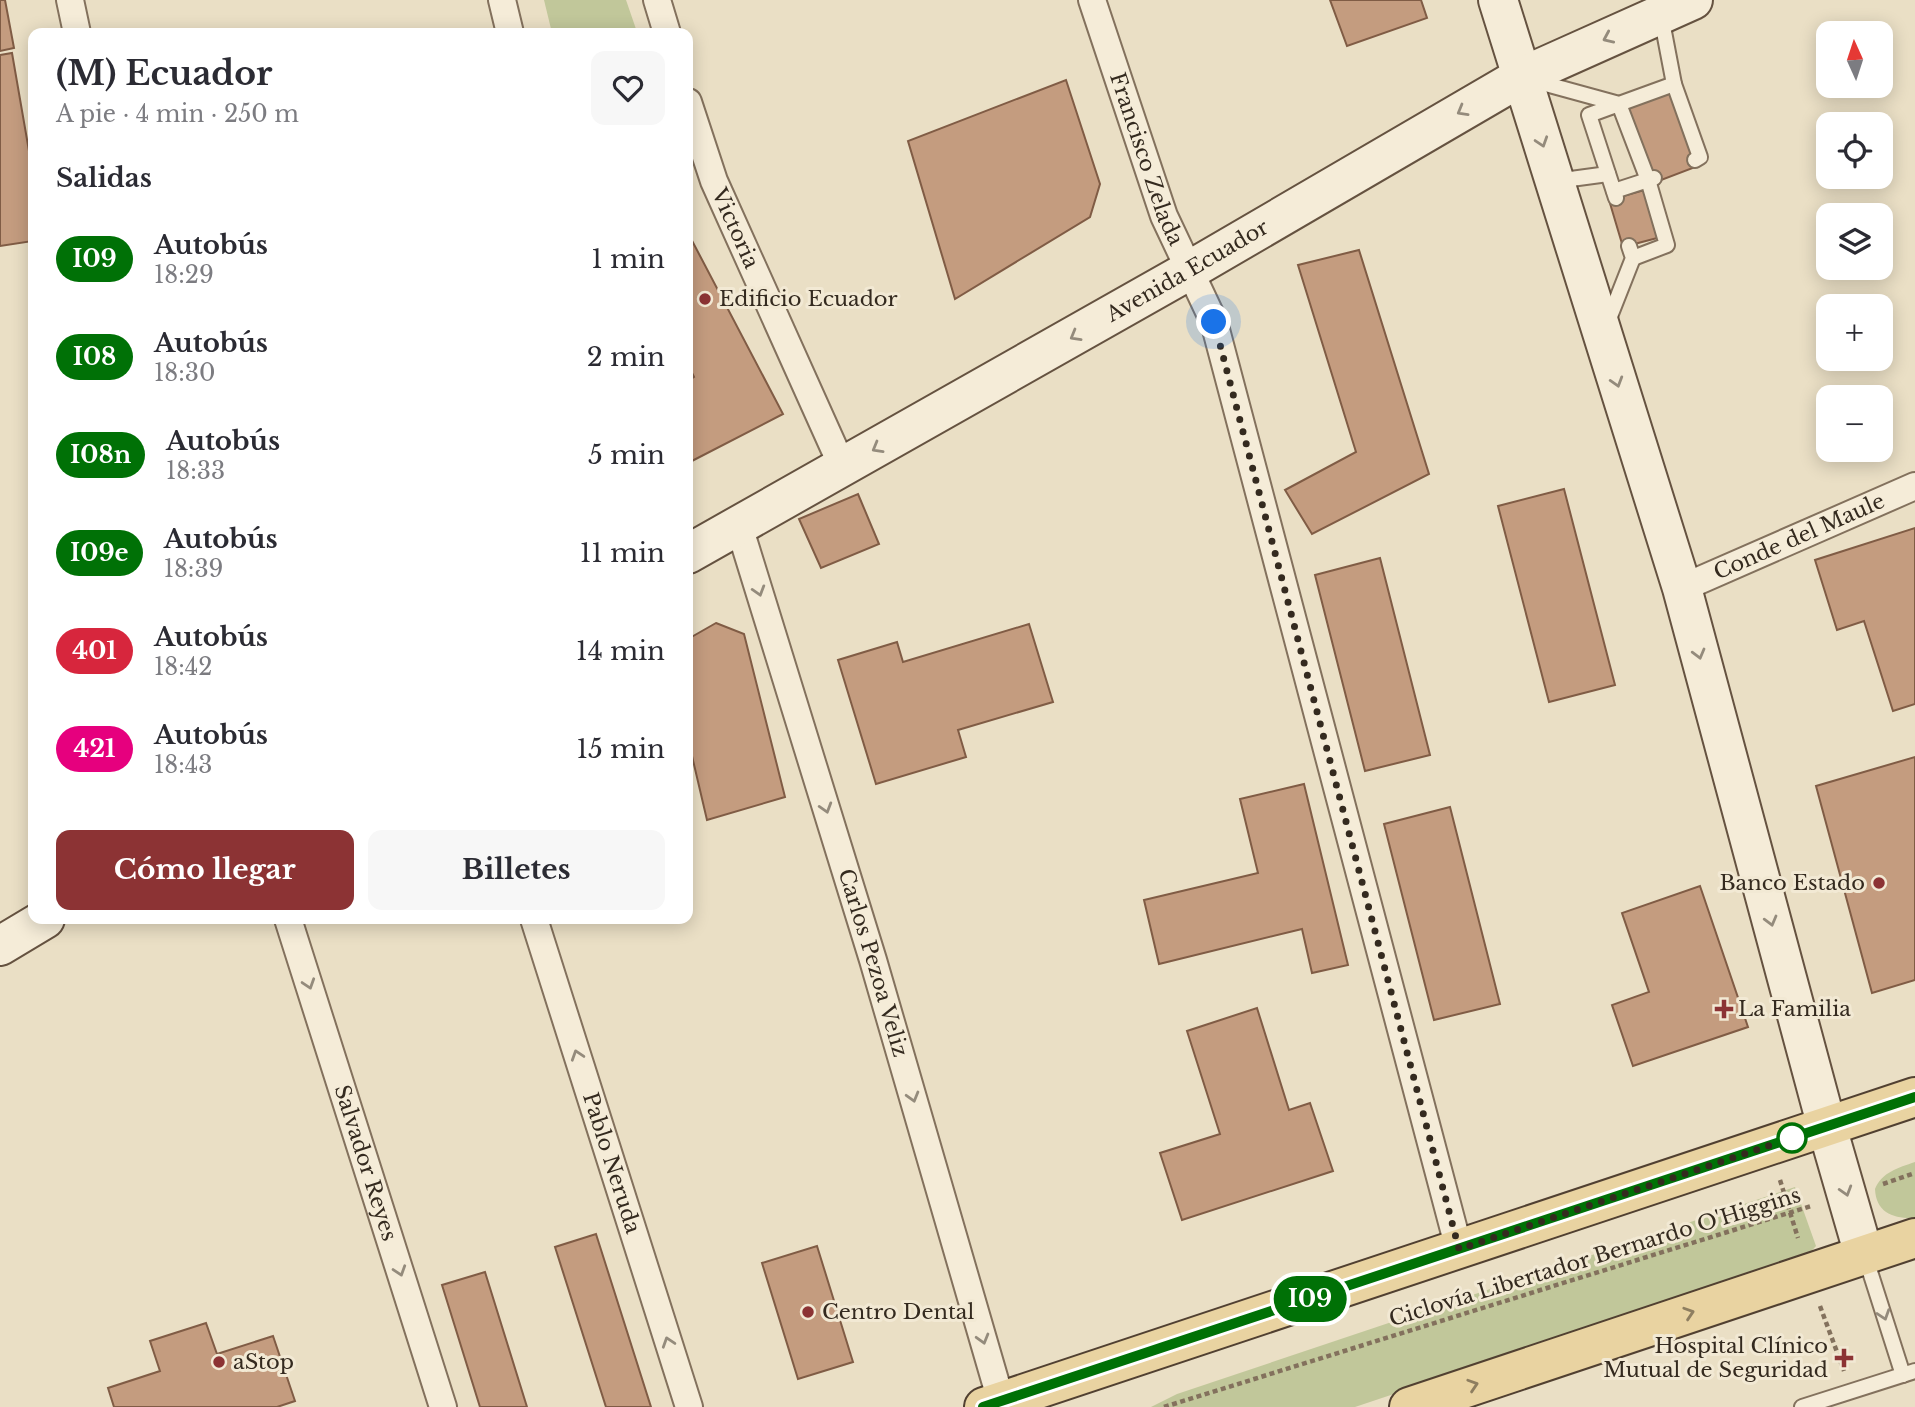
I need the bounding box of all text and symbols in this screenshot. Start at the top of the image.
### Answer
north arrow [1816,21,1894,98]
map controls [1816,21,1893,462]
one-way arrow [1603,30,1615,44]
button: heart [591,51,665,125]
text: (M) Ecuador [56,53,272,94]
street label: Francisco Zelada [1104,69,1189,250]
text: A pie · 4 min · 250 m [56,100,299,128]
one-way arrow [1457,103,1470,116]
button: locate [1816,112,1893,189]
one-way arrow [1533,136,1548,148]
text: Salidas [56,162,152,194]
street label: Victoria [706,183,765,273]
button: layers [1816,203,1893,280]
street label: Avenida Ecuador [1101,214,1273,328]
text: Autobús [154,229,268,261]
text: 1 min [591,243,665,275]
text: I09 [72,244,117,273]
text: 18:29 [154,261,214,289]
place label: Edificio Ecuador [719,286,898,312]
marker: Edificio Ecuador [697,291,713,307]
button: + [1816,294,1893,371]
your location [1196,304,1231,339]
text: Autobús [154,327,268,359]
one-way arrow [1069,328,1082,341]
text: 2 min [587,341,665,373]
text: I08 [73,342,116,371]
text: 18:30 [154,359,215,387]
one-way arrow [1609,376,1624,388]
button: − [1816,385,1893,462]
text: Autobús [166,425,280,457]
text: 5 min [588,439,665,471]
text: I08n [70,440,131,469]
one-way arrow [871,440,884,453]
text: 18:33 [166,457,225,485]
street label: Conde del Maule [1710,488,1889,585]
text: Autobús [164,523,278,555]
text: 11 min [580,537,665,569]
text: I09e [70,538,129,567]
text: 18:39 [164,555,223,583]
one-way arrow [751,585,766,597]
text: Autobús [154,621,268,653]
text: 14 min [576,635,665,667]
text: 401 [72,636,117,665]
one-way arrow [1691,648,1706,660]
text: 18:42 [154,653,212,681]
text: Autobús [154,719,268,751]
text: 15 min [576,733,665,765]
text: 421 [73,734,116,763]
text: 18:43 [154,751,212,779]
one-way arrow [818,802,833,814]
button: Cómo llegar [56,830,354,910]
button: Billetes [368,830,665,910]
street label: Carlos Pezoa Veliz [833,866,913,1060]
place label: Banco Estado [1720,870,1865,896]
marker: Banco Estado [1871,875,1887,891]
one-way arrow [1763,915,1777,927]
one-way arrow [301,977,315,989]
place label: La Familia [1738,996,1851,1022]
marker: La Familia [1716,1001,1732,1017]
one-way arrow [571,1049,586,1061]
street label: Salvador Reyes [329,1082,402,1244]
street label: Pablo Neruda [577,1089,646,1237]
one-way arrow [904,1090,919,1102]
unlabelled marker [1777,1123,1807,1153]
street label: Ciclovía Libertador Bernardo O'Higgins [1386,1182,1804,1332]
one-way arrow [1837,1185,1852,1197]
one-way arrow [392,1264,406,1276]
line badge: I09 [1270,1276,1350,1322]
text: I09 [1288,1284,1332,1313]
place label: Centro Dental [822,1299,974,1325]
marker: Centro Dental [800,1304,816,1320]
one-way arrow [1682,1307,1695,1321]
one-way arrow [1875,1308,1890,1320]
one-way arrow [975,1332,989,1344]
place label: Hospital Clínico Mutual de Seguridad [1603,1333,1828,1383]
one-way arrow [662,1336,677,1348]
marker: Hospital Clínico Mutual de Seguridad [1834,1348,1854,1368]
place label: aStop [233,1349,294,1375]
marker: aStop [211,1354,227,1370]
one-way arrow [1467,1379,1479,1394]

